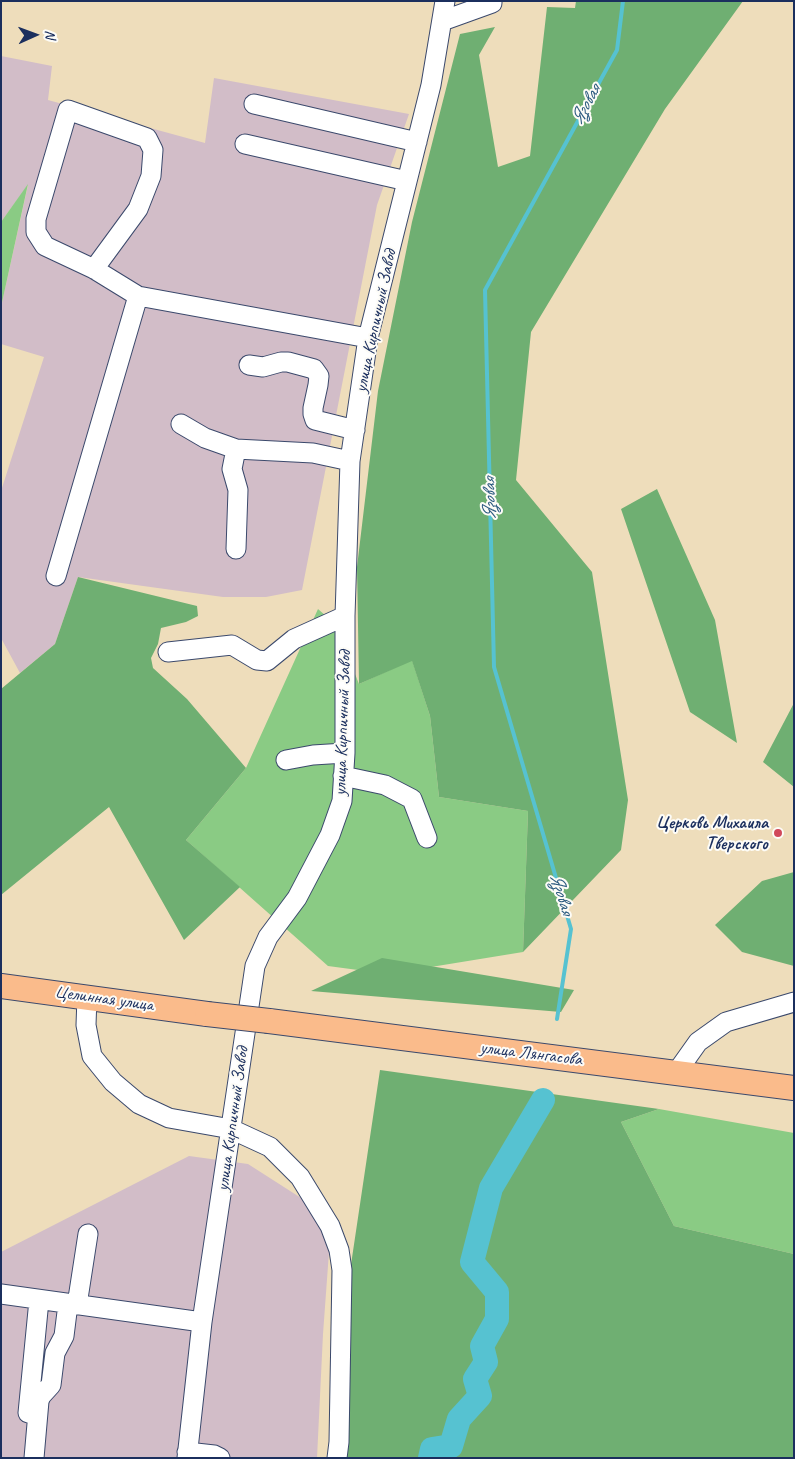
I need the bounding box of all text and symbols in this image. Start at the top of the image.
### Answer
north arrow [10,10,60,60]
text: N [42,30,59,39]
water label: Язовая [566,81,606,129]
street label: улица Кирпичный Завод [350,248,402,394]
water label: Язовая [478,478,502,520]
street label: улица Кирпичный Завод [330,650,356,796]
place label: Церковь Михаила Тверского [656,812,768,854]
marker: Церковь Михаила Тверского [772,827,784,839]
water label: Язовая [544,871,578,917]
street label: Целинная улица [53,981,155,1017]
street label: улица Лянгасова [479,1037,583,1071]
street label: улица Кирпичный Завод [212,1045,254,1193]

